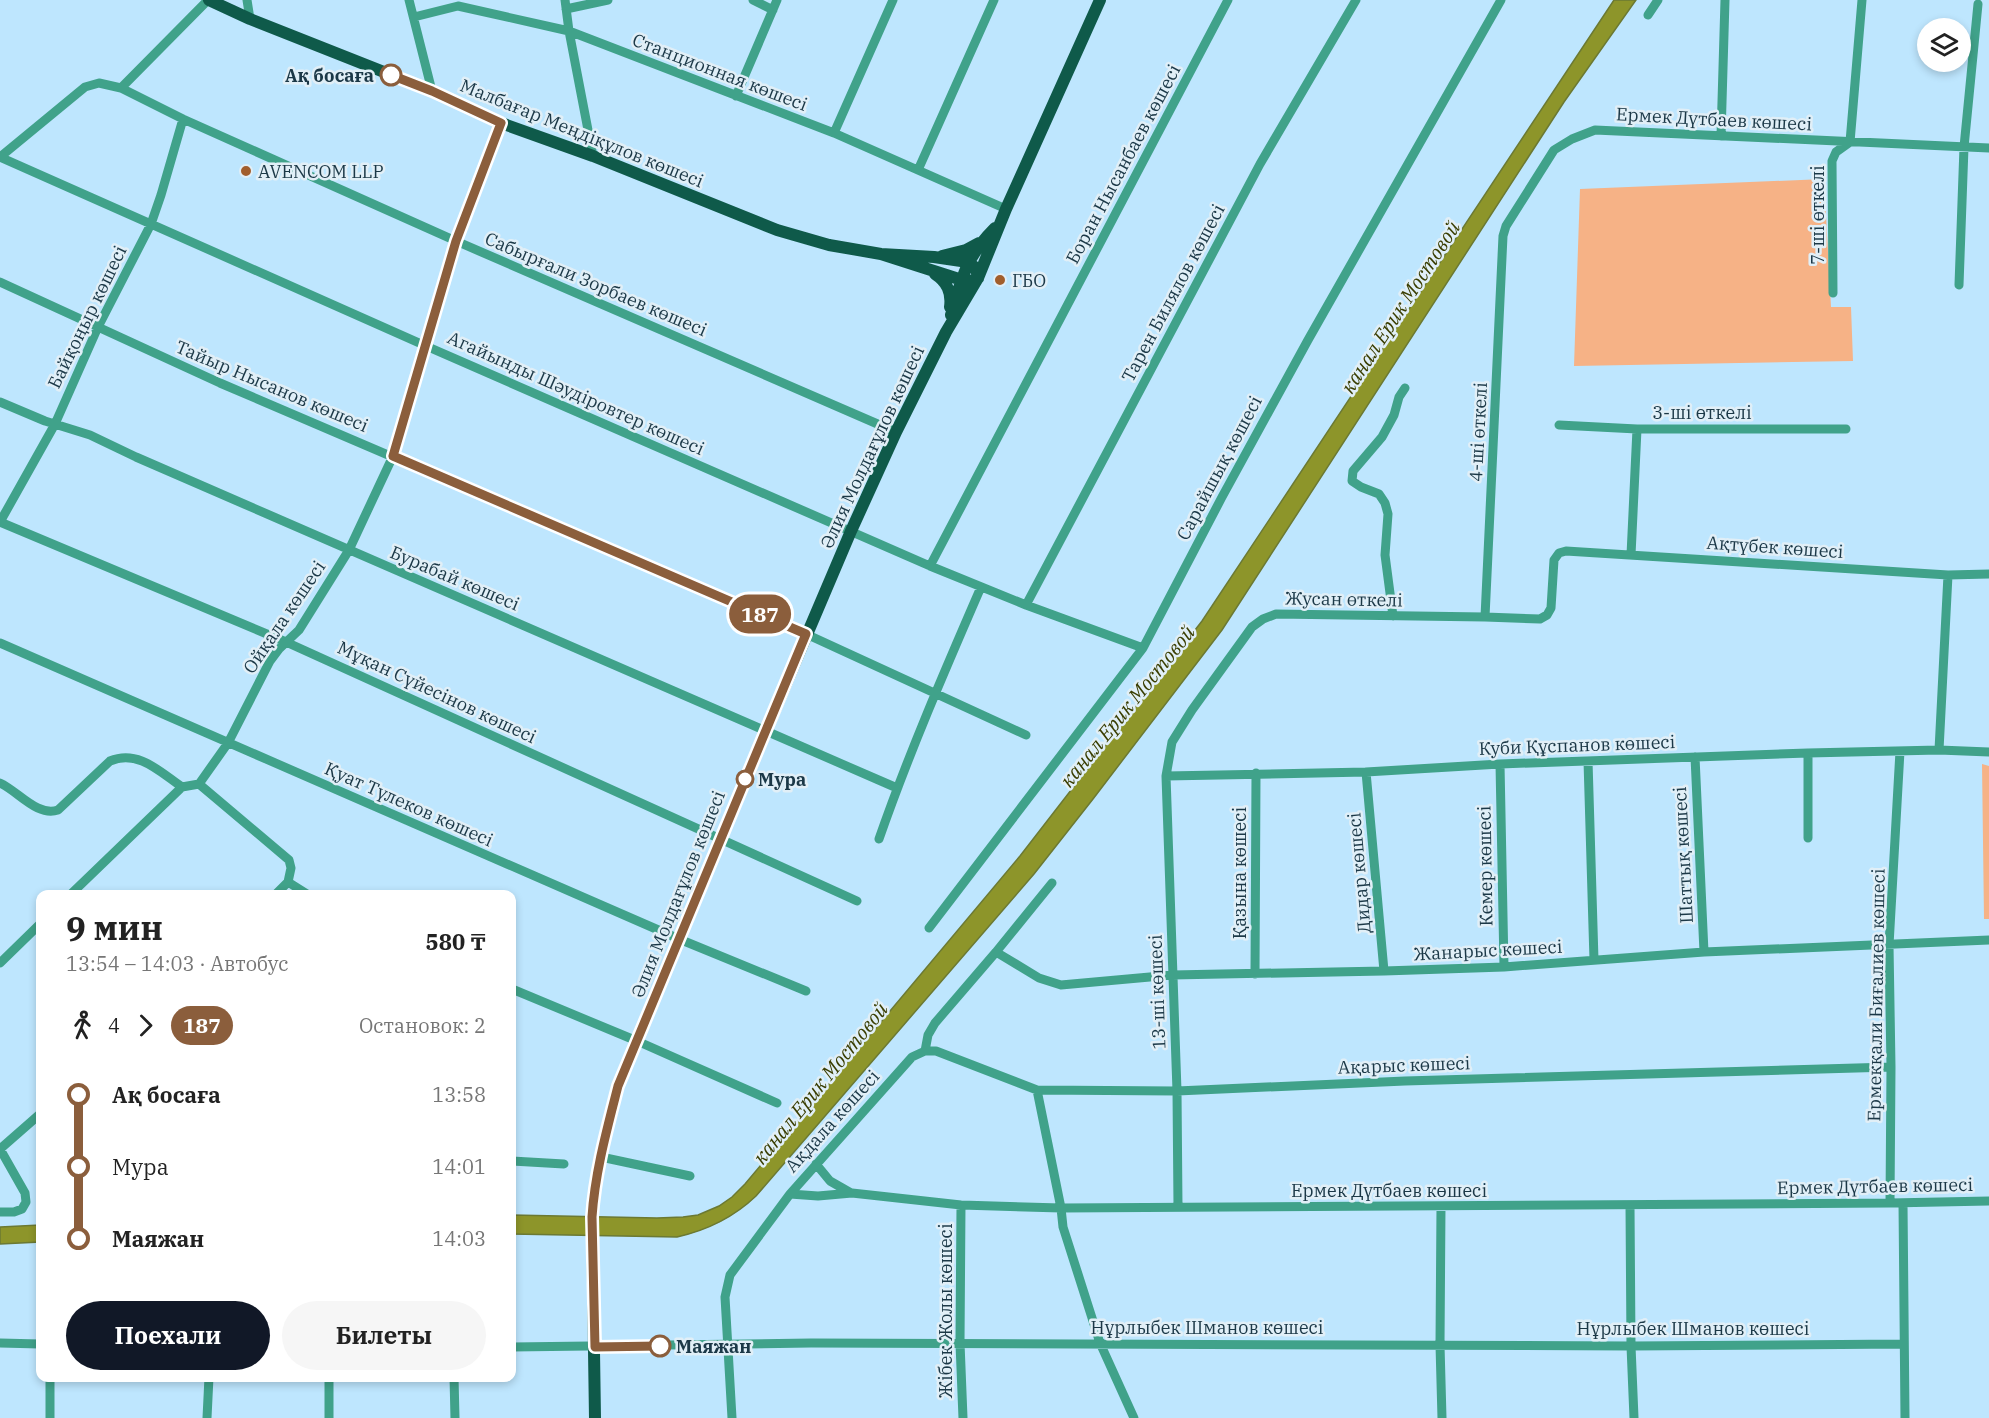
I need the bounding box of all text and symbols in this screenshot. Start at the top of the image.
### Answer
map controls [1917,18,1971,72]
button: layers [1917,18,1971,72]
street label: Станционная көшесі [629,28,811,116]
street label: Боран Нысанбаев көшесі [1061,60,1186,268]
place label: Ақ босаға [285,64,374,87]
marker: Ақ босаға [380,64,402,86]
street label: Малбағар Меңдіқұлов көшесі [457,74,707,193]
street label: Ермек Дүтбаев көшесi [1615,102,1813,136]
place label: AVENCOM LLP [258,160,384,183]
marker: AVENCOM LLP [239,164,253,178]
street label: 7-шi өткелi [1806,165,1829,265]
street label: Тарен Билялов көшесі [1116,200,1230,386]
water label: канал Ерик Мостовой [1334,215,1466,398]
street label: Сабырғали Зорбаев көшесі [481,227,711,341]
street label: Байқоңыр көшесi [42,241,132,392]
place label: ГБО [1012,269,1046,292]
marker: ГБО [993,273,1007,287]
street label: Агайынды Шәудіровтер көшесi [444,326,708,460]
street label: Тайыр Нысанов көшесi [172,335,372,437]
street label: Әлия Молдағұлов көшесі [815,342,929,552]
street label: 4-шi өткелi [1464,381,1492,482]
street label: Сарайшық көшесі [1171,392,1267,544]
street label: 3-шi өткелi [1652,401,1752,424]
street label: Ақтүбек көшесi [1706,531,1845,563]
street label: Бурабай көшесi [387,540,523,616]
street label: Ойқала көшесі [238,556,330,678]
street label: Жусан өткелі [1285,586,1403,612]
line badge: 187 [726,594,795,634]
text: 187 [741,600,779,628]
water label: канал Ерик Мостовой [1053,619,1201,792]
street label: Мұқан Сүйесінов көшесі [334,636,540,748]
street label: Куби Құспанов көшесi [1478,730,1676,760]
street label: Қуат Түлеков көшесі [321,756,497,852]
place label: Мура [758,768,806,791]
marker: Мура [736,770,754,788]
street label: Шаттық көшесі [1668,786,1698,924]
street label: Әлия Молдағұлов көшесі [626,787,730,1001]
street label: Кемер көшесі [1472,805,1498,927]
street label: Қазына көшесі [1228,806,1251,939]
street label: Дидар көшесі [1342,811,1376,934]
street label: Ермекқали Биғалиев көшесі [1862,868,1890,1122]
text: 9 мин [66,906,163,949]
text: 580 ₸ [425,927,486,956]
street label: 13-ші көшесi [1143,934,1170,1050]
street label: Жанарыс көшесі [1413,935,1563,965]
text: 13:54 – 14:03 · Автобус [66,950,289,977]
water label: канал Ерик Мостовой [746,996,894,1169]
icon: walk [66,1009,99,1042]
icon: forward [129,1009,162,1042]
text: 187 [183,1011,221,1039]
text: 4 [108,1012,120,1039]
text: Остановок: 2 [359,1012,486,1039]
street label: Ақарыс көшесi [1337,1051,1471,1079]
street label: Ақдала көшесі [780,1065,884,1177]
text: Ақ босаға [112,1080,221,1109]
text: 13:58 [432,1081,486,1108]
text: Мура [112,1152,169,1181]
text: 14:01 [432,1153,486,1180]
street label: Ермек Дүтбаев көшесi [1777,1173,1974,1199]
street label: Ермек Дүтбаев көшесi [1291,1179,1487,1202]
street label: Жібек Жолы көшесі [934,1223,957,1399]
text: Маяжан [112,1224,204,1253]
text: 14:03 [432,1225,486,1252]
button: Поехали [66,1301,270,1370]
button: Билеты [282,1301,486,1370]
street label: Нұрлыбек Шманов көшесі [1091,1316,1324,1339]
street label: Нұрлыбек Шманов көшесі [1577,1317,1810,1340]
marker: Маяжан [649,1335,671,1357]
place label: Маяжан [676,1335,751,1358]

